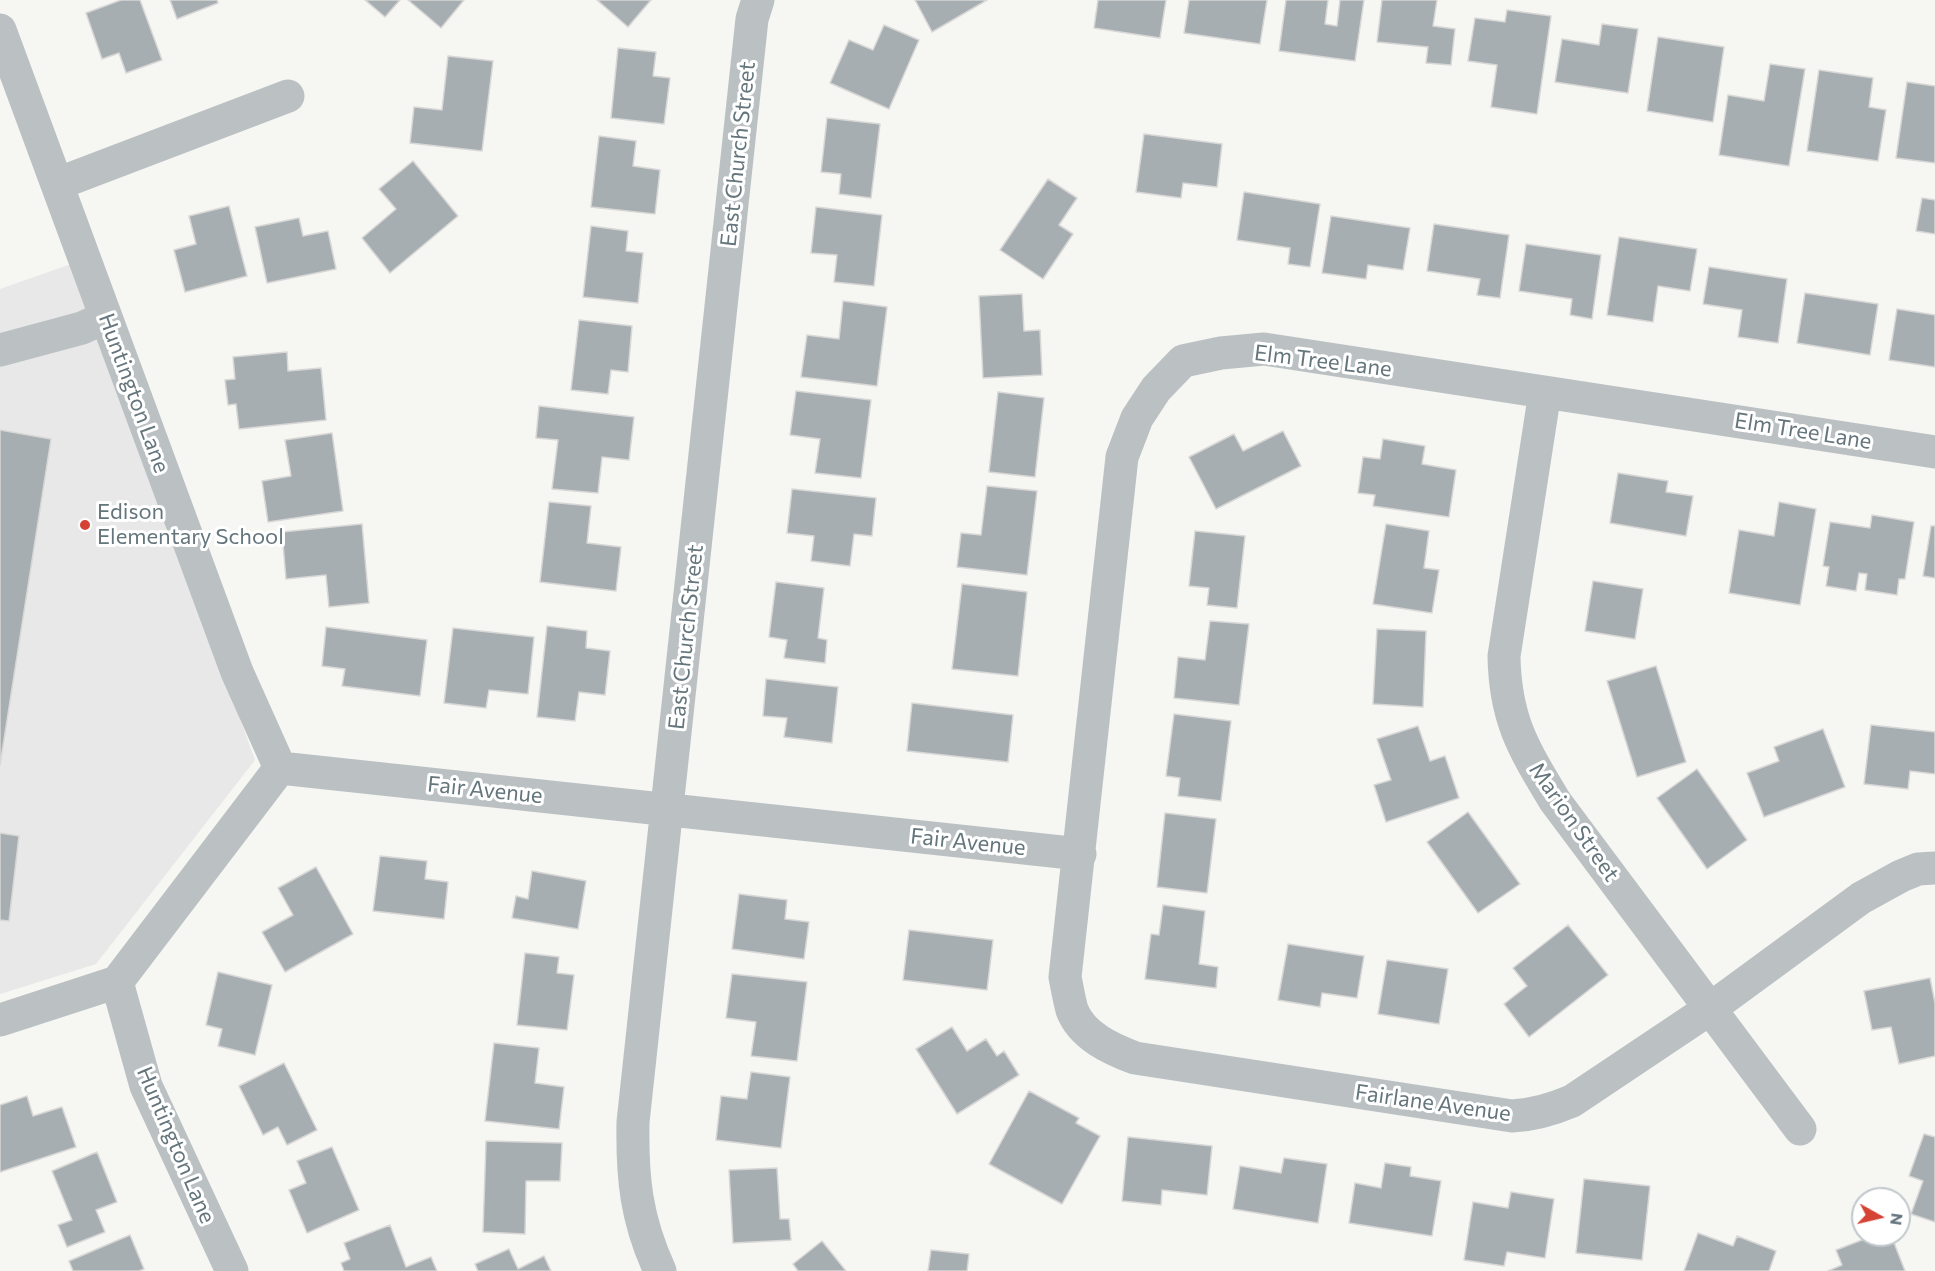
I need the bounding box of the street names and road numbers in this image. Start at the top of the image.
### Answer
street label: East Church Street [715,60,761,248]
street label: Huntington Lane [93,310,175,476]
street label: Elm Tree Lane [1253,339,1393,383]
street label: Elm Tree Lane [1733,407,1873,455]
street label: East Church Street [663,543,709,731]
street label: Marion Street [1523,758,1625,886]
street label: Fair Avenue [426,771,544,809]
street label: Fair Avenue [909,823,1027,861]
street label: Huntington Lane [131,1063,221,1227]
street label: Fairlane Avenue [1353,1079,1513,1127]

